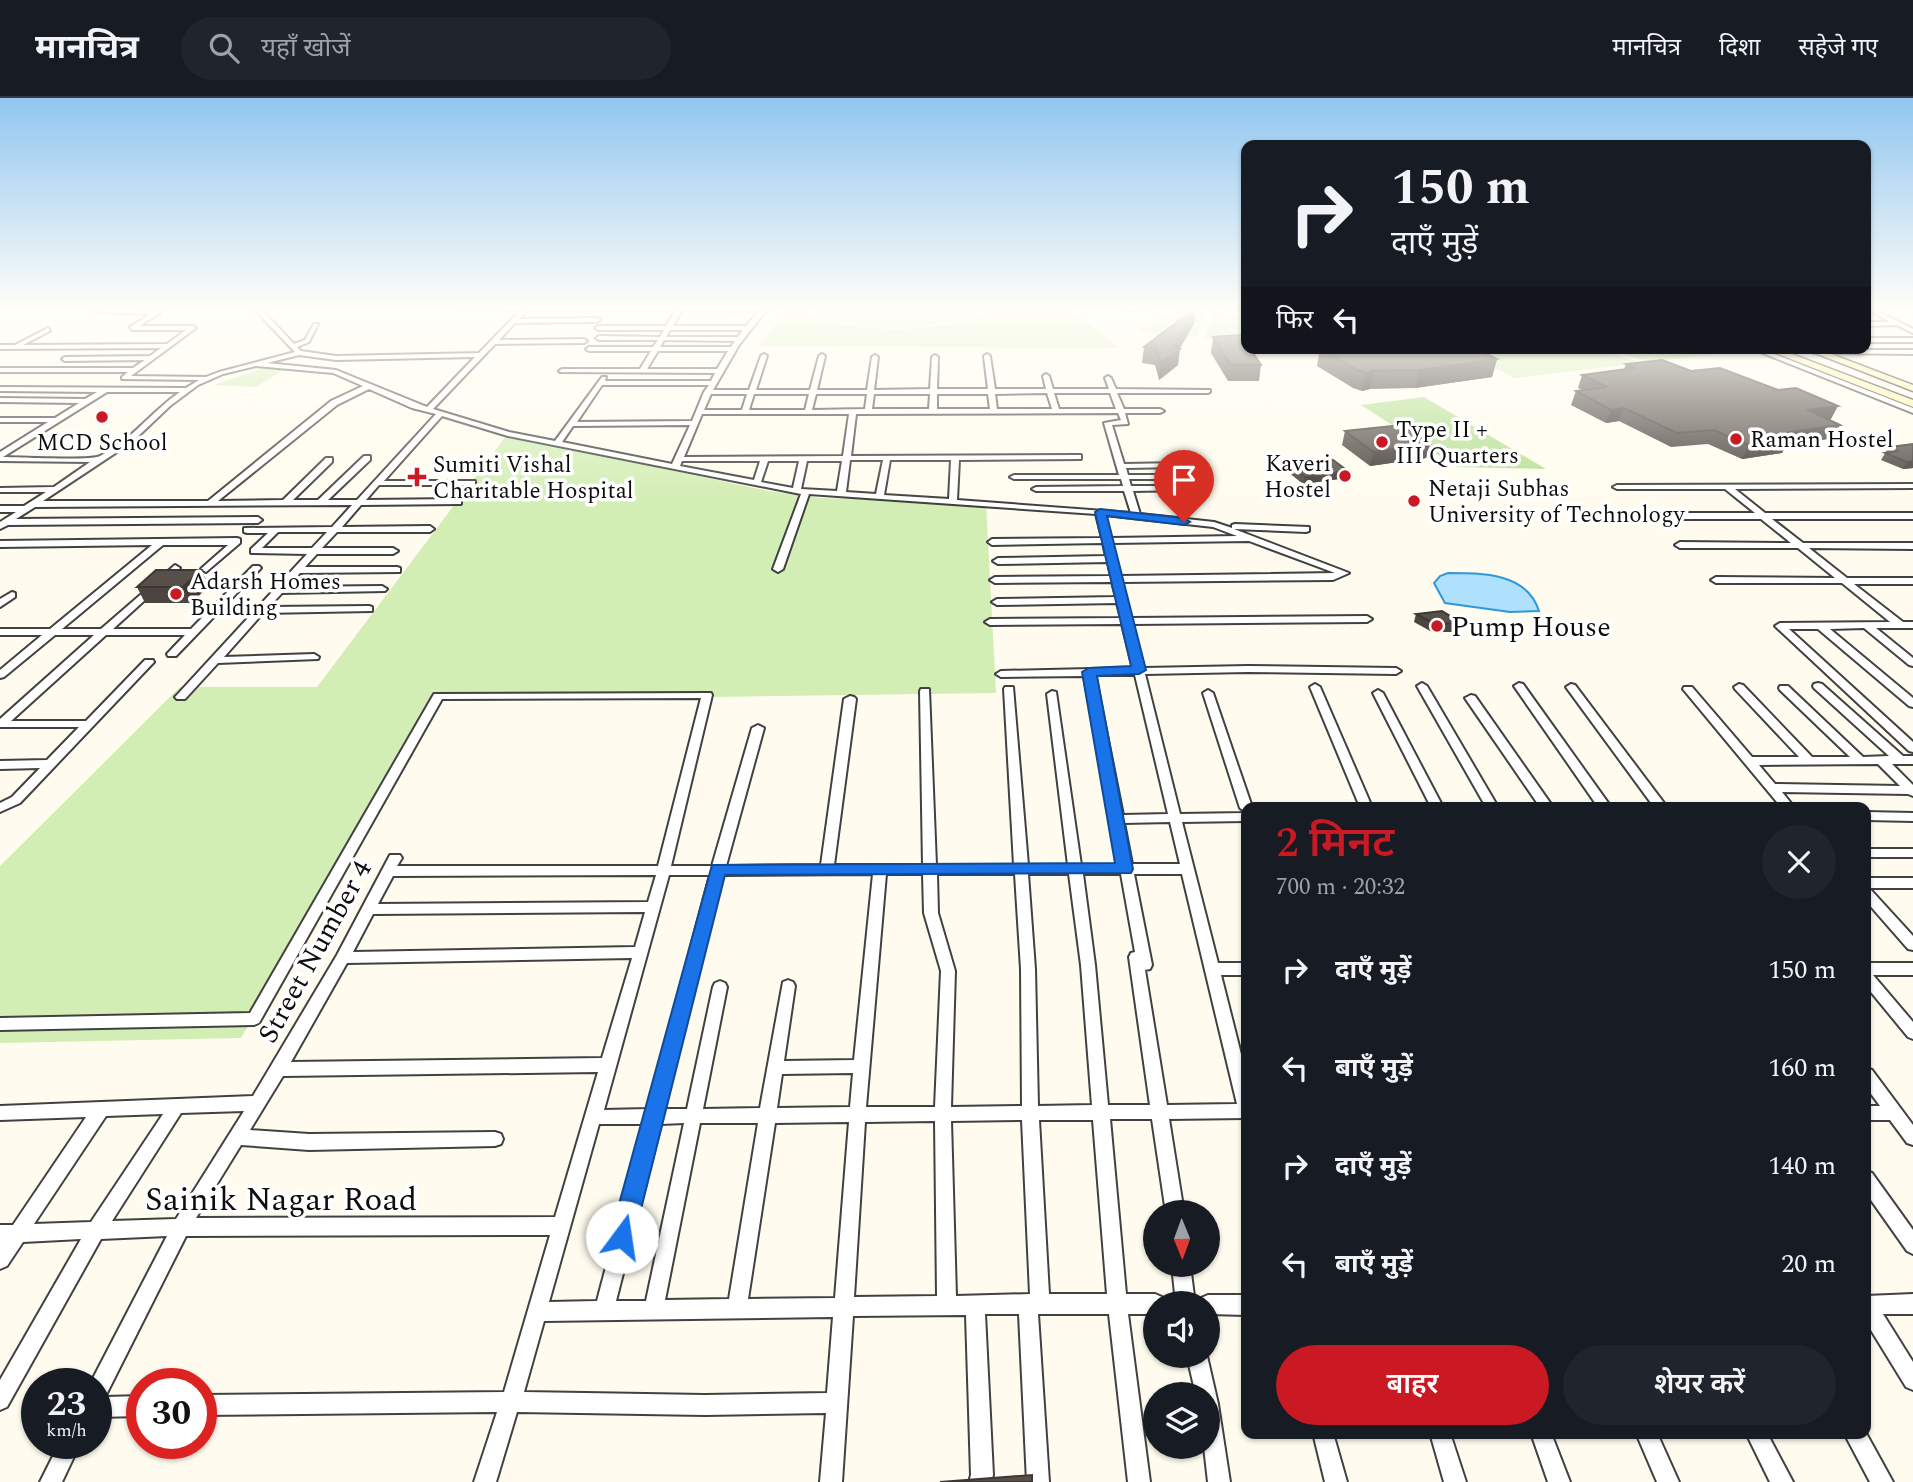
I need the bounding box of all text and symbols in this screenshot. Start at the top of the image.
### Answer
search box [181,17,671,80]
text: मानचित्र [35,23,139,73]
text: यहाँ खोजें [261,28,350,68]
icon: search [205,29,243,67]
text: मानचित्र [1612,30,1681,66]
text: दिशा [1719,30,1760,66]
text: सहेजे गए [1798,30,1878,66]
text: 150 m [1391,151,1530,226]
icon: right [1276,168,1367,259]
text: दाएँ मुड़ें [1391,219,1478,268]
text: फिर [1276,300,1313,340]
icon: left [1327,301,1365,339]
marker: MCD School [94,409,110,425]
place label: Type II + III Quarters [1396,413,1519,474]
place label: Raman Hostel [1750,423,1894,458]
place label: MCD School [36,426,168,461]
marker: Raman Hostel [1728,431,1744,447]
marker: Type II + III Quarters [1374,434,1390,450]
place label: Kaveri Hostel [1264,447,1331,508]
place label: Sumiti Vishal Charitable Hospital [433,448,634,509]
pin [1154,450,1214,522]
icon: arrive [1165,461,1203,499]
marker: Sumiti Vishal Charitable Hospital [407,467,427,487]
marker: Kaveri Hostel [1337,468,1353,484]
place label: Netaji Subhas University of Technology [1428,472,1685,533]
marker: Netaji Subhas University of Technology [1406,493,1422,509]
place label: Adarsh Homes Building [190,565,341,626]
marker: Adarsh Homes Building [168,586,184,602]
place label: Pump House [1451,606,1611,649]
marker: Pump House [1429,618,1445,634]
text: 2 मिनट [1276,812,1394,875]
button: close [1762,825,1836,899]
street label: Street Number 4 [247,852,384,1051]
text: 700 m · 20:32 [1276,870,1405,905]
text: दाएँ मुड़ें [1335,950,1411,990]
text: 150 m [1768,950,1836,990]
icon: right [1276,951,1314,989]
text: बाएँ मुड़ें [1335,1048,1413,1088]
text: 160 m [1768,1048,1836,1088]
icon: left [1276,1049,1314,1087]
text: दाएँ मुड़ें [1335,1146,1411,1186]
text: 140 m [1768,1146,1836,1186]
icon: right [1276,1147,1314,1185]
street label: Sainik Nagar Road [145,1175,417,1225]
position arrow [585,1200,659,1274]
north arrow [1143,1200,1220,1278]
map controls [1143,1200,1220,1459]
text: बाएँ मुड़ें [1335,1244,1413,1284]
text: 20 m [1781,1244,1836,1284]
icon: left [1276,1245,1314,1283]
button: sound [1143,1291,1220,1368]
button: बाहर [1276,1345,1549,1425]
button: शेयर करें [1563,1345,1836,1425]
speed limit sign: 30 [126,1368,217,1459]
text: 23 [47,1378,86,1431]
button: layers [1143,1382,1220,1459]
text: km/h [46,1417,87,1444]

